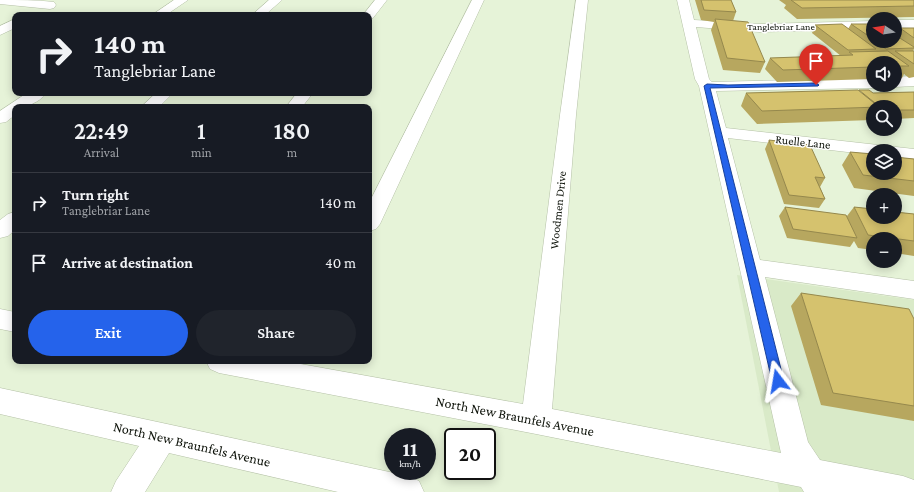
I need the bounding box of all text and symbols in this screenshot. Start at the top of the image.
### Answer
north arrow [866,12,902,48]
map controls [866,12,902,268]
street label: Tanglebriar Lane [747,21,815,32]
icon: right [28,28,80,80]
text: 140 m [94,28,166,59]
pin [799,44,833,85]
icon: arrive [805,50,827,72]
button: sound [866,56,902,92]
text: Tanglebriar Lane [94,61,216,81]
button: search [866,100,902,136]
text: 22:49 [74,117,129,144]
text: 1 [197,117,206,144]
text: 180 [274,117,310,144]
street label: Ruelle Lane [775,132,831,152]
button: layers [866,144,902,180]
text: Arrival [84,145,119,160]
text: min [191,145,212,160]
text: m [287,145,297,160]
street label: Woodmen Drive [547,170,569,250]
text: Turn right [62,187,129,203]
button: + [866,188,902,224]
icon: right [28,192,50,214]
text: 140 m [320,195,356,211]
text: Tanglebriar Lane [62,203,150,218]
button: − [866,232,902,268]
icon: arrive [28,252,50,274]
text: Arrive at destination [62,255,193,271]
text: 40 m [325,255,356,271]
button: Exit [28,310,188,356]
button: Share [196,310,356,356]
position arrow [757,360,799,402]
street label: North New Braunfels Avenue [434,393,596,439]
street label: North New Braunfels Avenue [112,418,272,470]
speed limit sign: 20 [444,428,496,480]
text: 11 [403,438,417,460]
text: km/h [399,458,421,469]

